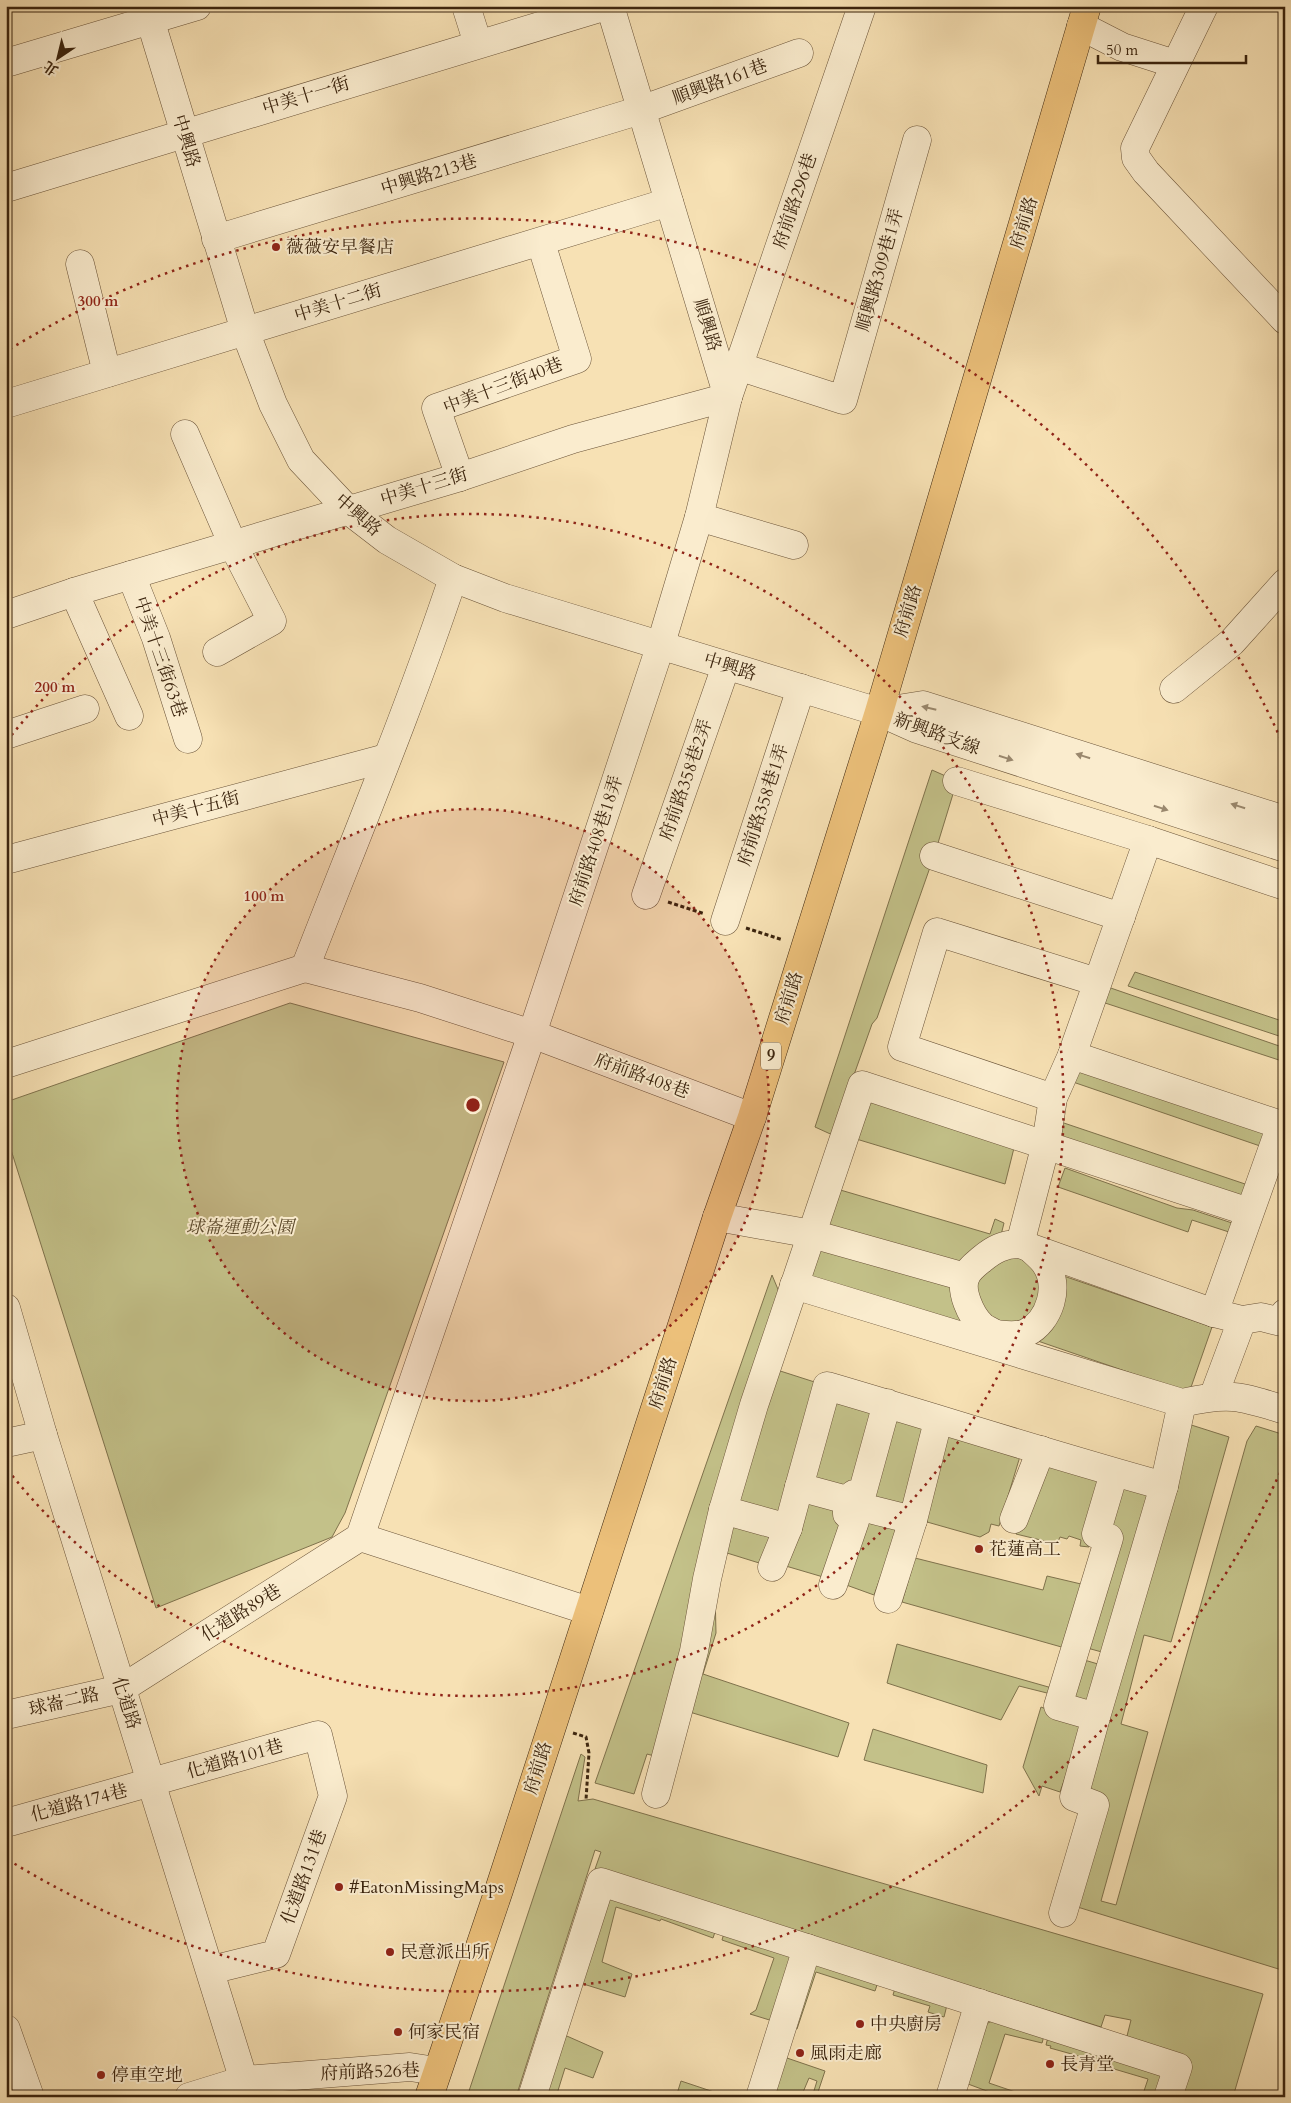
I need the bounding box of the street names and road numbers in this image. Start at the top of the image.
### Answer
street label: 順興路161巷 [669,53,771,111]
street label: 中美十一街 [259,71,353,121]
street label: 中興路 [166,112,206,170]
street label: 中興路213巷 [378,148,480,202]
street label: 府前路296巷 [767,150,823,252]
street label: 府前路 [1004,194,1044,252]
street label: 順興路309巷1弄 [850,206,910,334]
street label: 中美十二街 [291,278,385,328]
street label: 順興路 [687,296,727,354]
street label: 中美十三街40巷 [439,352,567,420]
street label: 中美十三街 [377,462,471,512]
street label: 中興路 [329,488,387,542]
street label: 府前路 [888,582,928,640]
street label: 中美十三街63巷 [128,593,192,721]
street label: 中興路 [701,647,759,687]
street label: 新興路支線 [890,707,984,761]
street label: 府前路358巷2弄 [654,716,718,844]
street label: 府前路358巷1弄 [732,741,794,869]
street label: 府前路408巷18弄 [563,772,629,910]
street label: 中美十五街 [149,785,243,833]
street label: 府前路 [769,969,809,1027]
road number: 9 [761,1042,781,1070]
street label: 府前路408巷 [591,1047,693,1105]
street label: 府前路 [643,1353,683,1413]
street label: 化道路89巷 [196,1578,286,1648]
street label: 化道路 [106,1673,146,1733]
street label: 球崙二路 [26,1682,102,1722]
street label: 化道路101巷 [184,1733,286,1785]
street label: 府前路 [518,1739,558,1797]
street label: 化道路174巷 [28,1778,130,1828]
street label: 化道路131巷 [275,1826,333,1928]
street label: 府前路526巷 [320,2058,420,2086]

